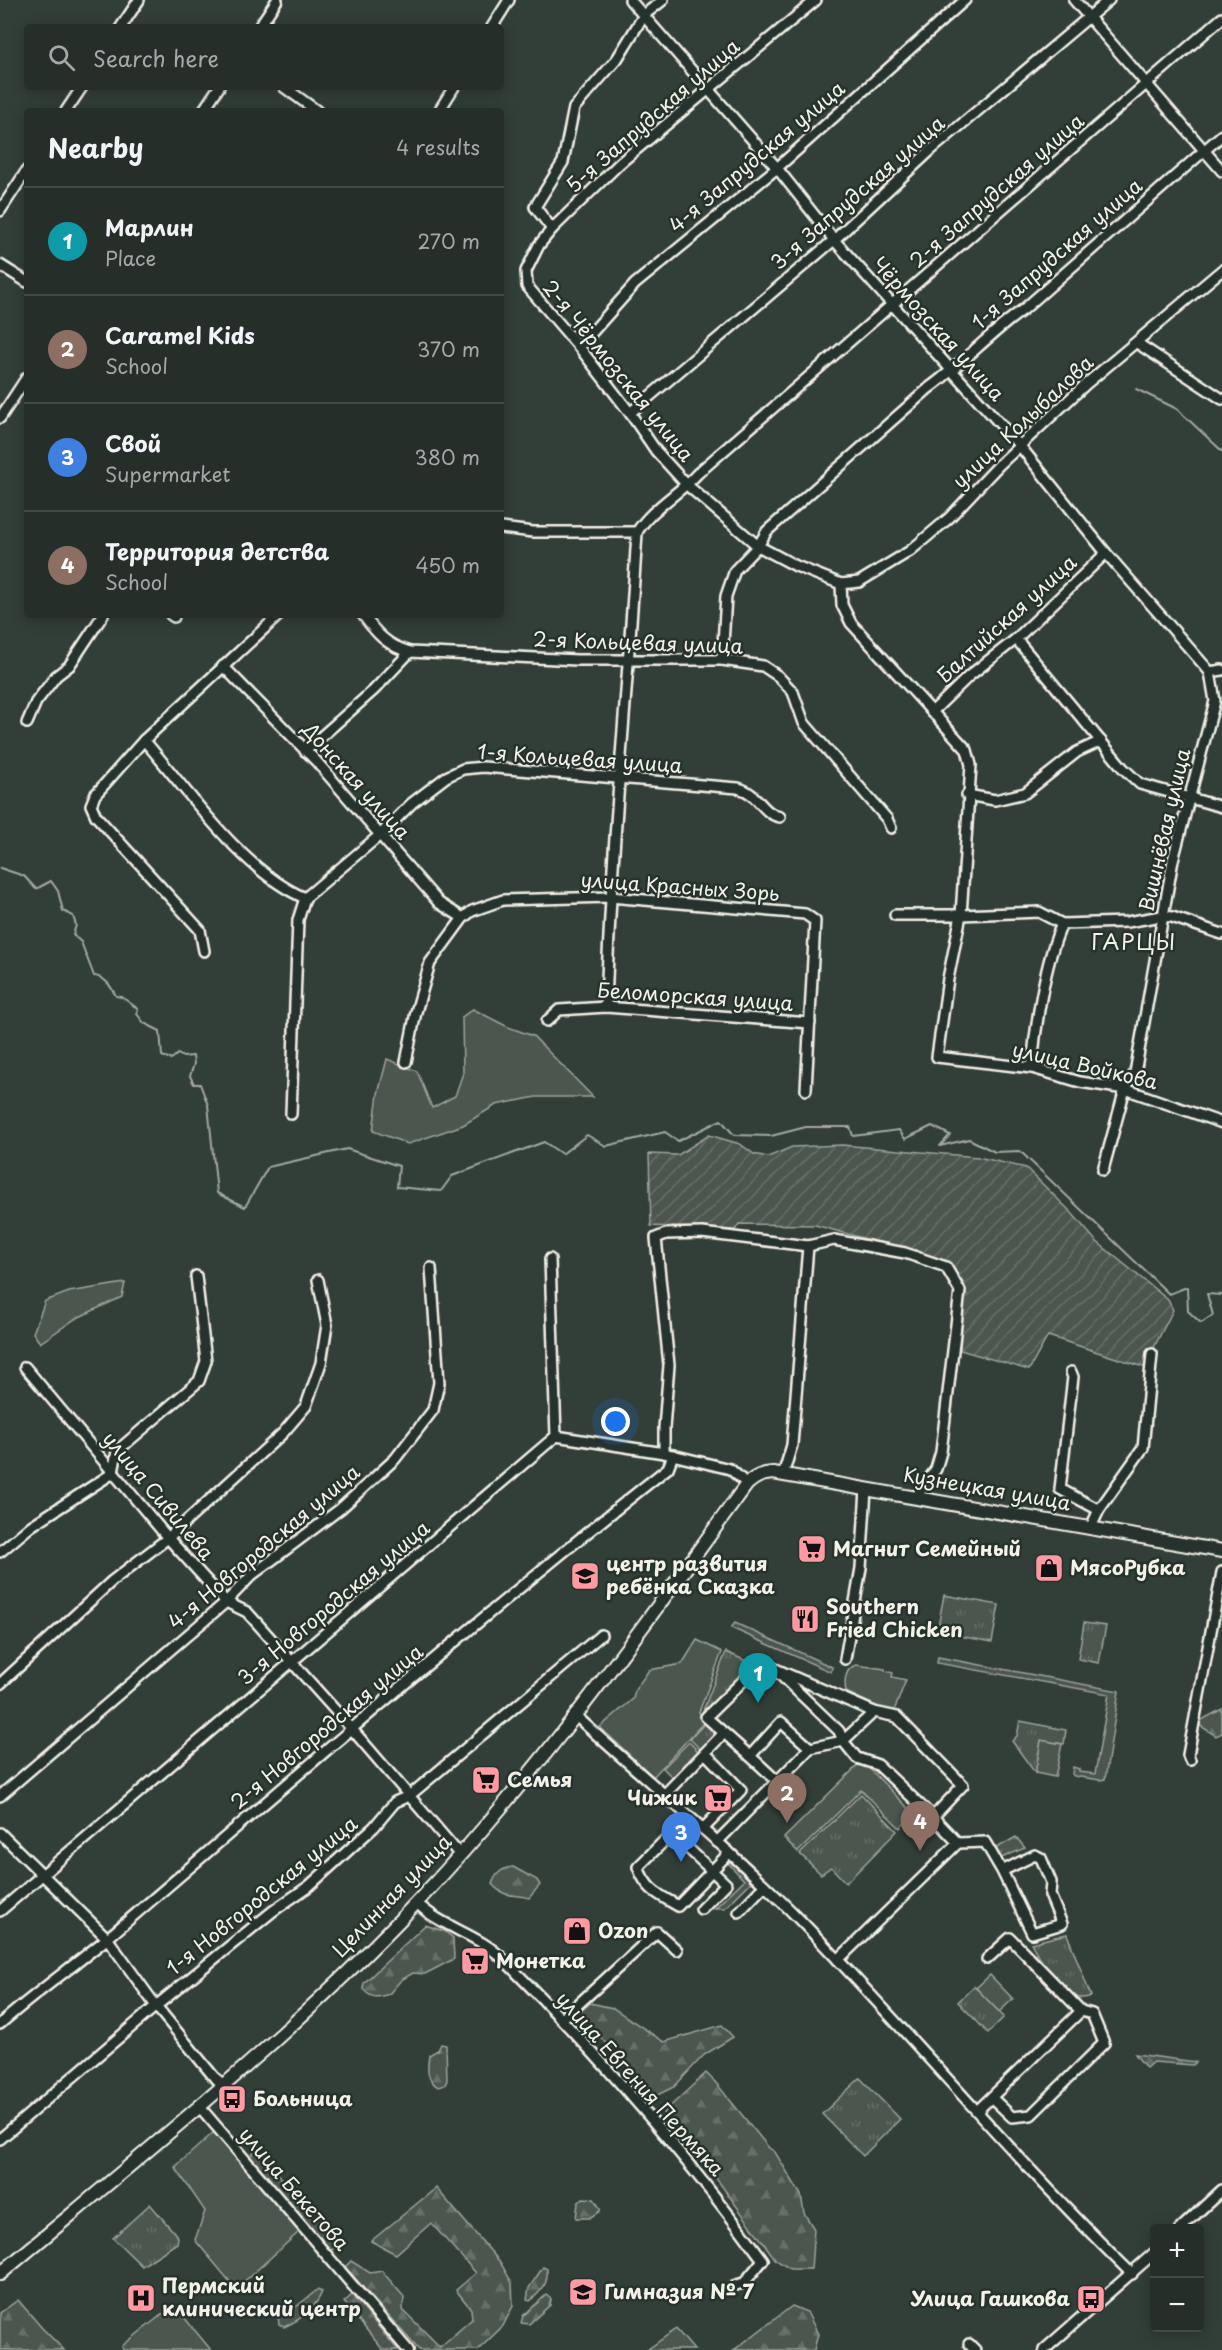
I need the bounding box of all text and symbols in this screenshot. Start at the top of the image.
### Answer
search box [24,24,504,90]
street label: 5-я Запрудская улица [559,31,746,199]
icon: search [45,41,78,74]
text: Search here [93,41,219,74]
street label: 4-я Запрудская улица [662,73,851,239]
street label: 2-я Запрудская улица [902,106,1091,275]
street label: 3-я Запрудская улица [764,108,951,276]
text: Nearby [48,128,143,167]
text: 4 results [396,132,480,162]
street label: 1-я Запрудская улица [964,170,1149,336]
text: Марлин [105,210,193,243]
text: 1 [63,226,72,256]
text: 270 m [417,226,480,256]
text: Place [105,243,156,273]
street label: Чёрмозская улица [866,249,1012,408]
street label: 2-я Чёрмозская улица [536,273,702,468]
text: Caramel Kids [105,318,255,351]
text: 2 [60,334,75,364]
text: 370 m [417,334,480,364]
street label: улица Колыбалова [945,347,1100,495]
text: School [105,351,168,381]
text: Свой [105,426,161,459]
text: 3 [61,442,74,472]
text: 380 m [414,442,480,472]
text: Supermarket [105,459,231,489]
text: Территория детства [105,534,329,567]
street label: Балтийская улица [930,547,1083,689]
text: 4 [61,550,74,580]
text: 450 m [415,550,480,580]
text: School [105,567,168,597]
street label: 2-я Кольцевая улица [532,623,744,661]
street label: Донская улица [295,714,418,846]
street label: 1-я Кольцевая улица [477,736,684,780]
street label: Вишнёвая улица [1131,745,1197,914]
street label: улица Красных Зорь [580,864,780,908]
district label: ГАРЦЫ [1091,924,1177,957]
street label: Беломорская улица [596,974,794,1018]
street label: улица Войкова [1010,1034,1161,1096]
your location [601,1407,630,1436]
street label: улица Сивилева [96,1425,222,1567]
street label: 4-я Новгородская улица [161,1457,366,1636]
street label: Кузнецкая улица [901,1459,1074,1518]
street label: 3-я Новгородская улица [231,1513,436,1692]
supermarket icon: Магнит Семейный [796,1533,828,1565]
place label: Магнит Семейный [833,1533,1021,1563]
place label: центр развития ребёнка Сказка [606,1548,775,1601]
shop icon: МясоРубка [1033,1552,1065,1584]
place label: МясоРубка [1070,1552,1186,1582]
school or university icon: центр развития ребёнка Сказка [569,1560,601,1592]
place label: Southern Fried Chicken [826,1591,963,1644]
restaurant icon: Southern Fried Chicken [789,1603,821,1635]
street label: 2-я Новгородская улица [224,1636,430,1816]
pin: 1 [738,1654,777,1703]
supermarket icon: Семья [470,1764,502,1796]
place label: Семья [507,1764,572,1794]
pin: 2 [768,1774,806,1823]
place label: Чижик [627,1782,697,1812]
supermarket icon: Чижик [702,1782,734,1814]
pin: 4 [900,1802,940,1851]
street label: 1-я Новгородская улица [159,1808,364,1982]
pin: 3 [662,1812,700,1862]
street label: Целинная улица [325,1827,458,1964]
shop icon: Ozon [561,1915,593,1947]
place label: Ozon [598,1915,648,1945]
supermarket icon: Монетка [459,1945,491,1977]
place label: Монетка [496,1945,586,1975]
street label: улица Евгения Пермяка [550,1984,732,2183]
bus stop icon: Больница [216,2083,248,2115]
place label: Больница [253,2083,353,2113]
street label: улица Бекетова [232,2120,357,2257]
map controls [1150,2224,1204,2332]
button: + [1150,2224,1204,2278]
place label: Пермский клинический центр [162,2270,361,2323]
school or university icon: Гимназия № 7 [567,2276,599,2308]
place label: Гимназия № 7 [604,2276,755,2306]
button: − [1150,2278,1204,2332]
hospital icon: Пермский клинический центр [125,2282,157,2314]
place label: Улица Гашкова [910,2283,1070,2313]
bus stop icon: Улица Гашкова [1075,2283,1107,2315]

